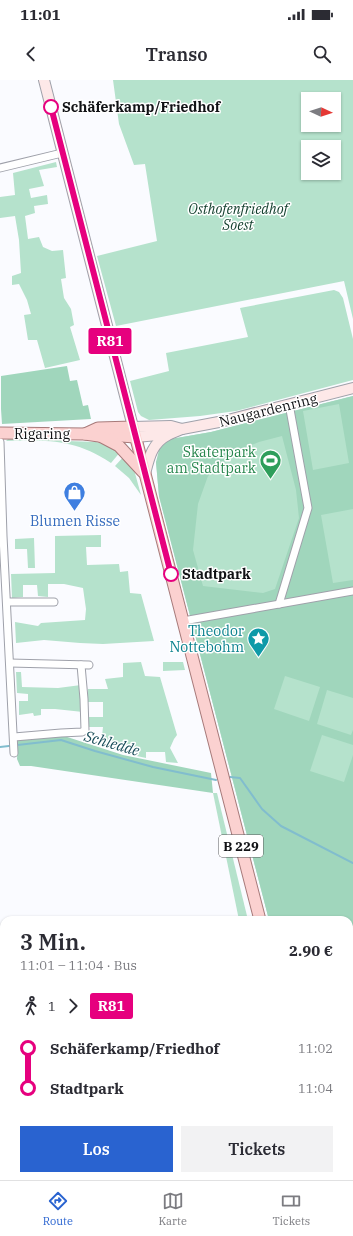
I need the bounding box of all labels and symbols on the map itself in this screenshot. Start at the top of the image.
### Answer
north arrow [301,92,341,132]
place label: Schäferkamp/Friedhof [62,98,222,116]
marker: Schäferkamp/Friedhof [43,99,59,115]
park label: Osthofenfriedhof Soest [188,200,291,234]
line badge: R81 [87,328,133,354]
street label: Naugardenring [217,389,319,431]
street label: Rigaring [14,425,70,443]
place label: Skaterpark am Stadtpark [167,443,257,477]
sports icon: Skaterpark am Stadtpark [258,447,284,480]
shop icon: Blumen Risse [62,480,88,513]
place label: Blumen Risse [30,512,120,530]
place label: Stadtpark [182,565,251,583]
marker: Stadtpark [163,566,179,582]
place label: Theodor Nottebohm [170,622,245,656]
place icon: Theodor Nottebohm [246,626,272,659]
water label: Schledde [81,726,142,760]
road number: B 229 [219,835,263,857]

